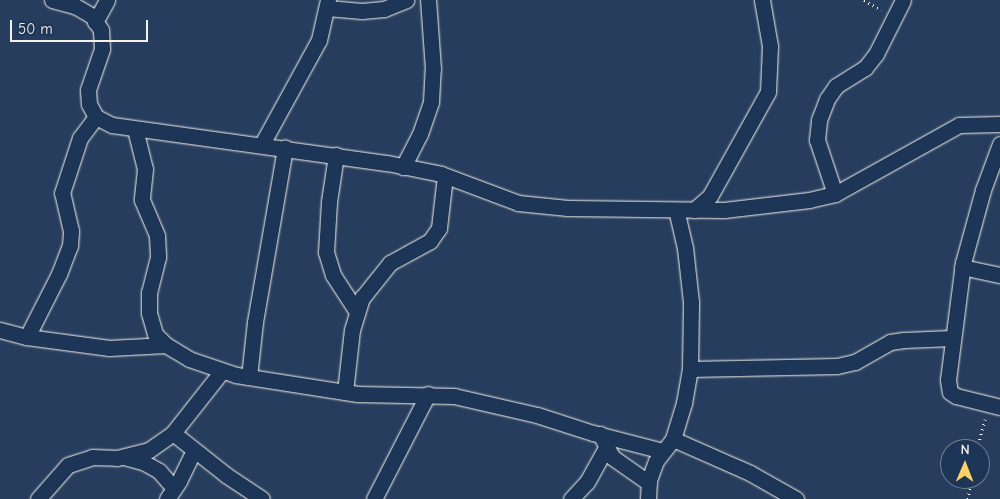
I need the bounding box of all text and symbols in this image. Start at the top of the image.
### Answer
scale bar [12,10,150,42]
text: 50 m [18,20,53,38]
north arrow [940,439,990,489]
text: N [961,441,970,458]

